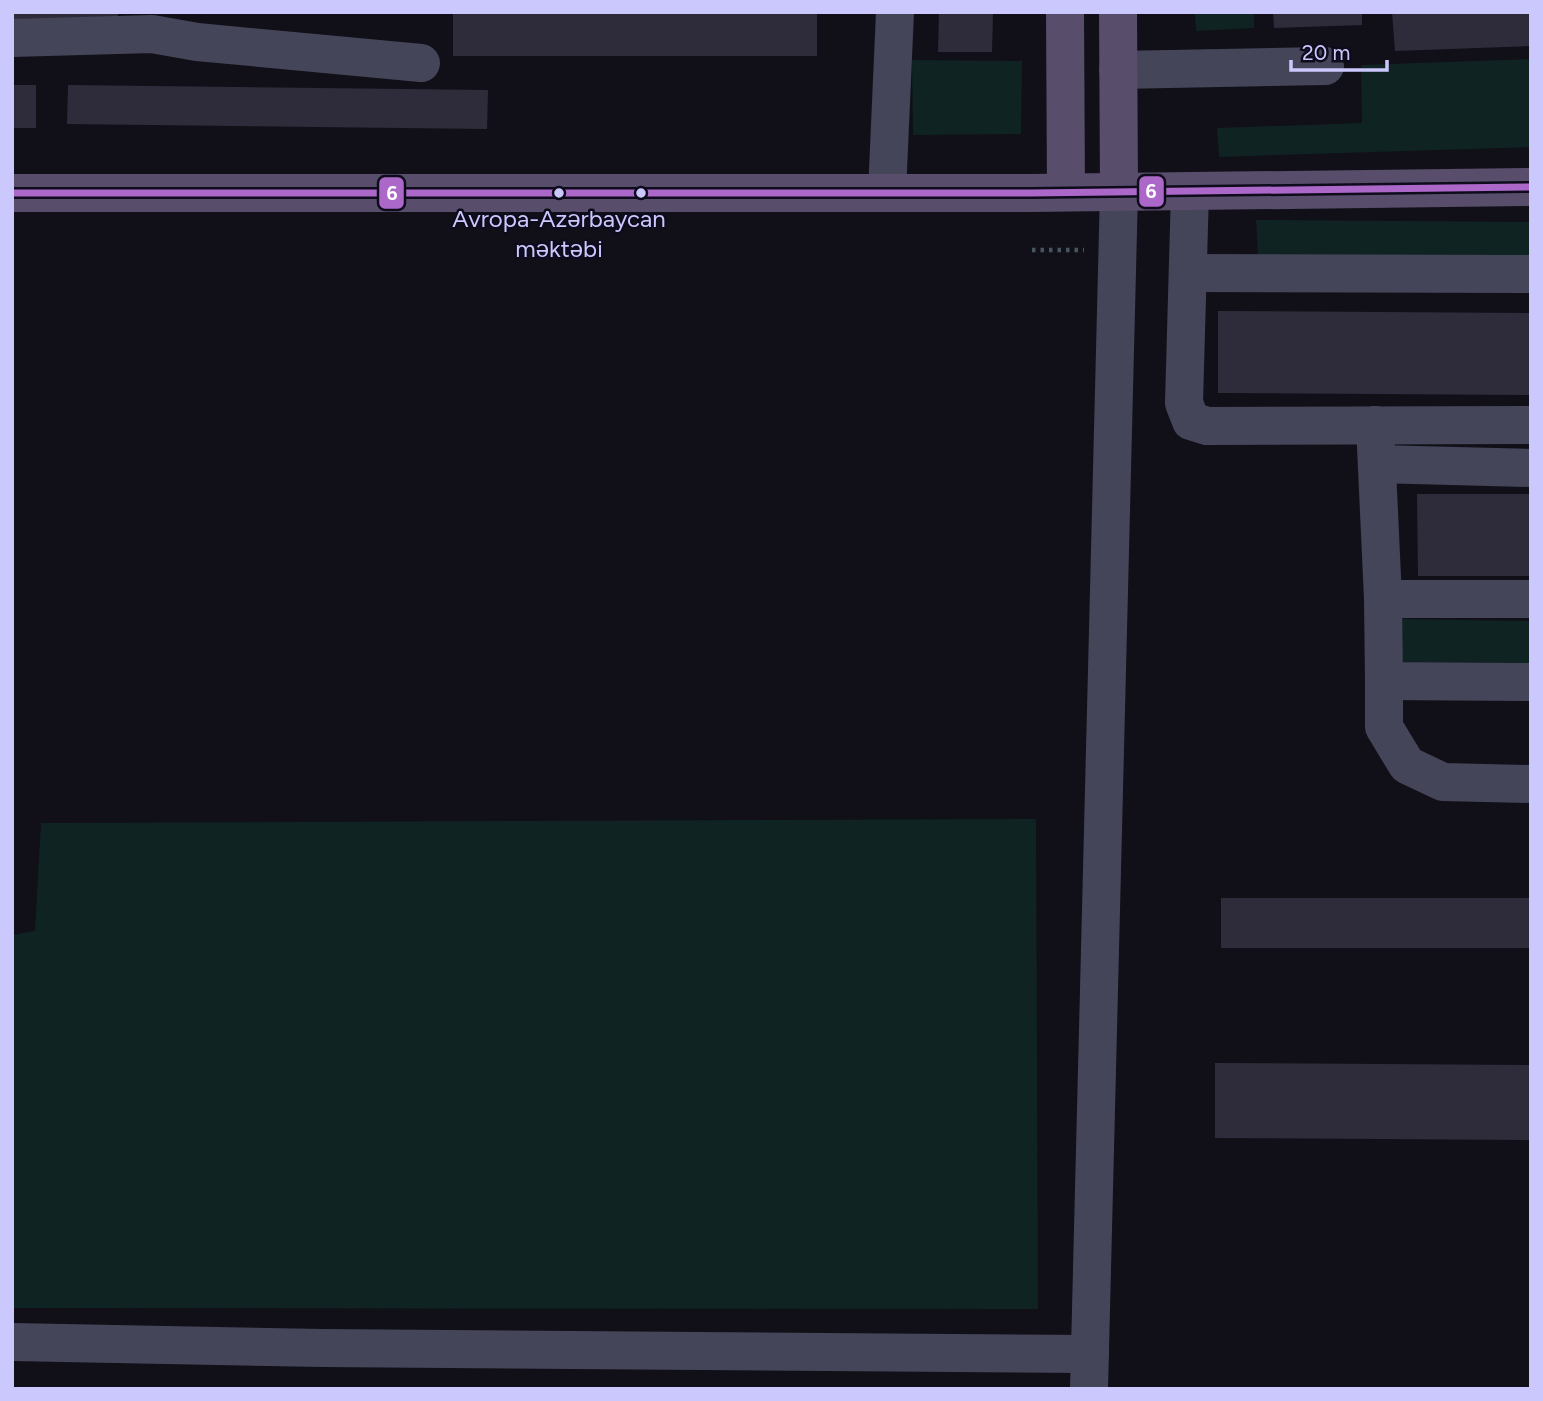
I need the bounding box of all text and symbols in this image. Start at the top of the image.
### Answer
scale bar [1291,28,1387,72]
text: 20 m [1302,40,1350,65]
line badge: 6 [1138,175,1165,208]
line badge: 6 [378,176,405,210]
text: 6 [1145,180,1157,203]
text: 6 [386,182,398,205]
marker: Avropa-Azərbaycan məktəbi [552,186,566,200]
unlabelled marker [634,186,648,200]
place label: Avropa-Azərbaycan məktəbi [452,204,666,263]

